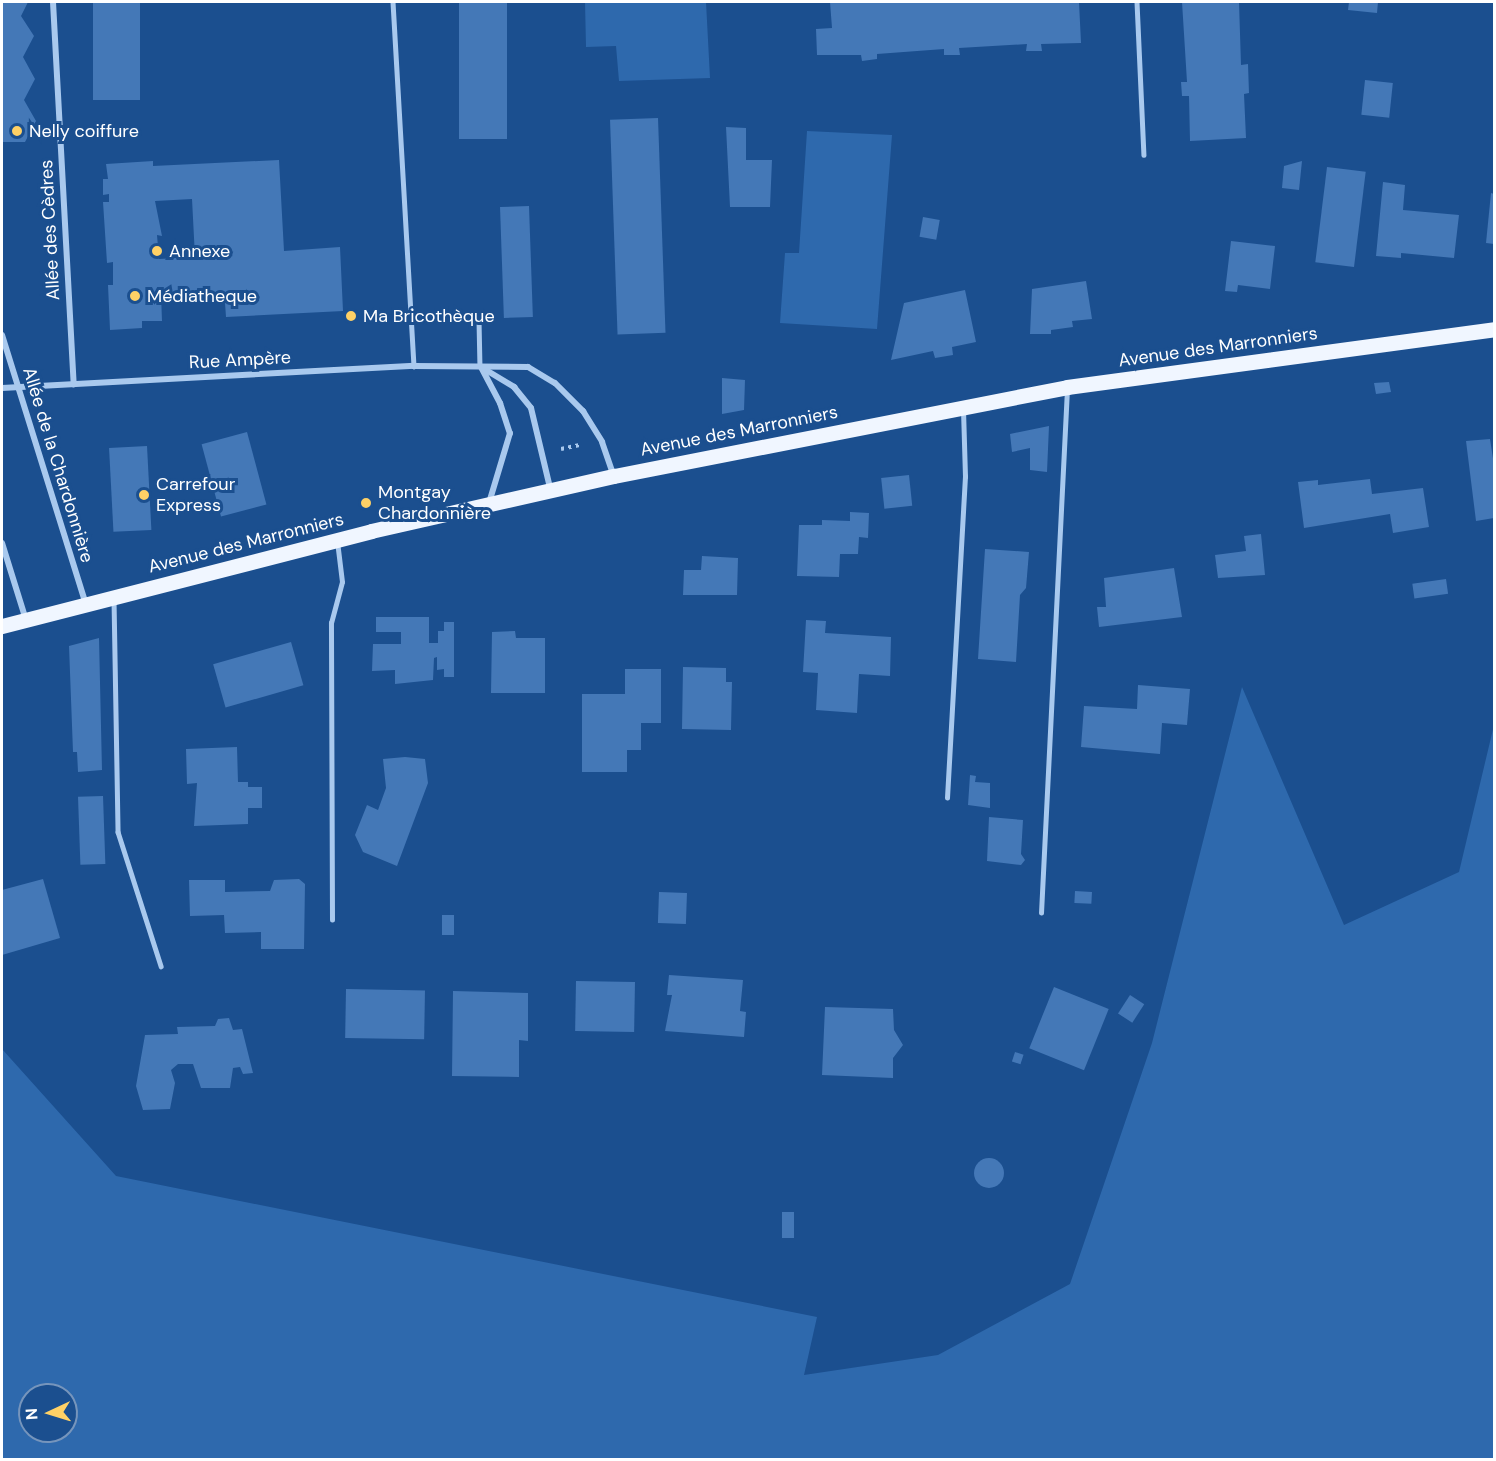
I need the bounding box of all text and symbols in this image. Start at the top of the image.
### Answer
place label: Nelly coiffure [29,120,139,142]
marker: Nelly coiffure [10,124,24,138]
street label: Allée des Cèdres [36,159,64,301]
place label: Annexe [169,240,230,262]
marker: Annexe [150,244,164,258]
place label: Médiatheque [147,285,257,307]
marker: Médiatheque [128,289,142,303]
place label: Ma Bricothèque [363,305,495,327]
marker: Ma Bricothèque [344,309,358,323]
street label: Avenue des Marronniers [1117,322,1319,372]
street label: Rue Ampère [188,347,292,373]
street label: Allée de la Chardonnière [18,365,98,565]
street label: Avenue des Marronniers [638,401,840,461]
place label: Carrefour Express [156,474,235,516]
place label: Montgay Chardonnière [378,482,491,524]
marker: Carrefour Express [137,488,151,502]
marker: Montgay Chardonnière [359,496,373,510]
street label: Avenue des Marronniers [146,508,346,578]
north arrow [18,1383,78,1443]
text: N [21,1408,42,1421]

